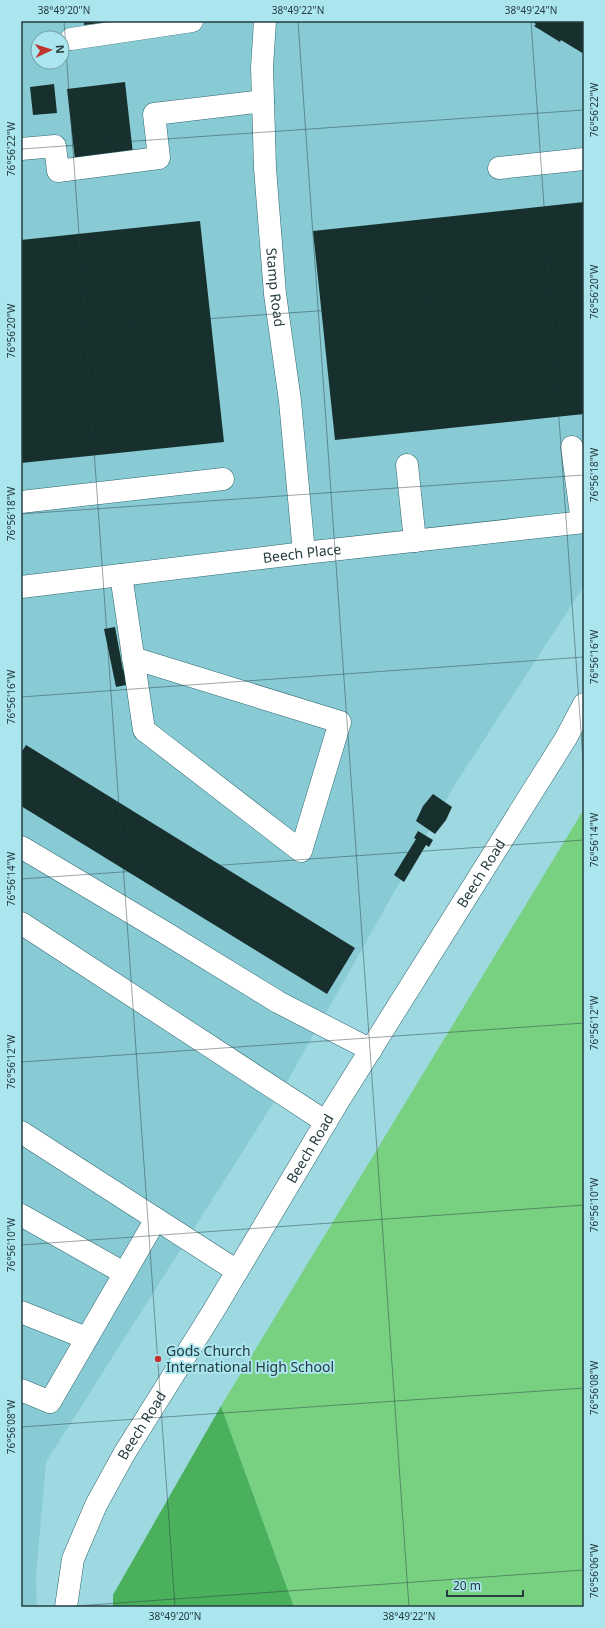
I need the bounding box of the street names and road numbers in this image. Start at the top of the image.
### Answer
street label: Stamp Road [262,247,290,328]
street label: Beech Place [262,539,342,567]
street label: Beech Road [452,835,509,911]
street label: Beech Road [282,1110,338,1187]
street label: Beech Road [113,1387,170,1463]

